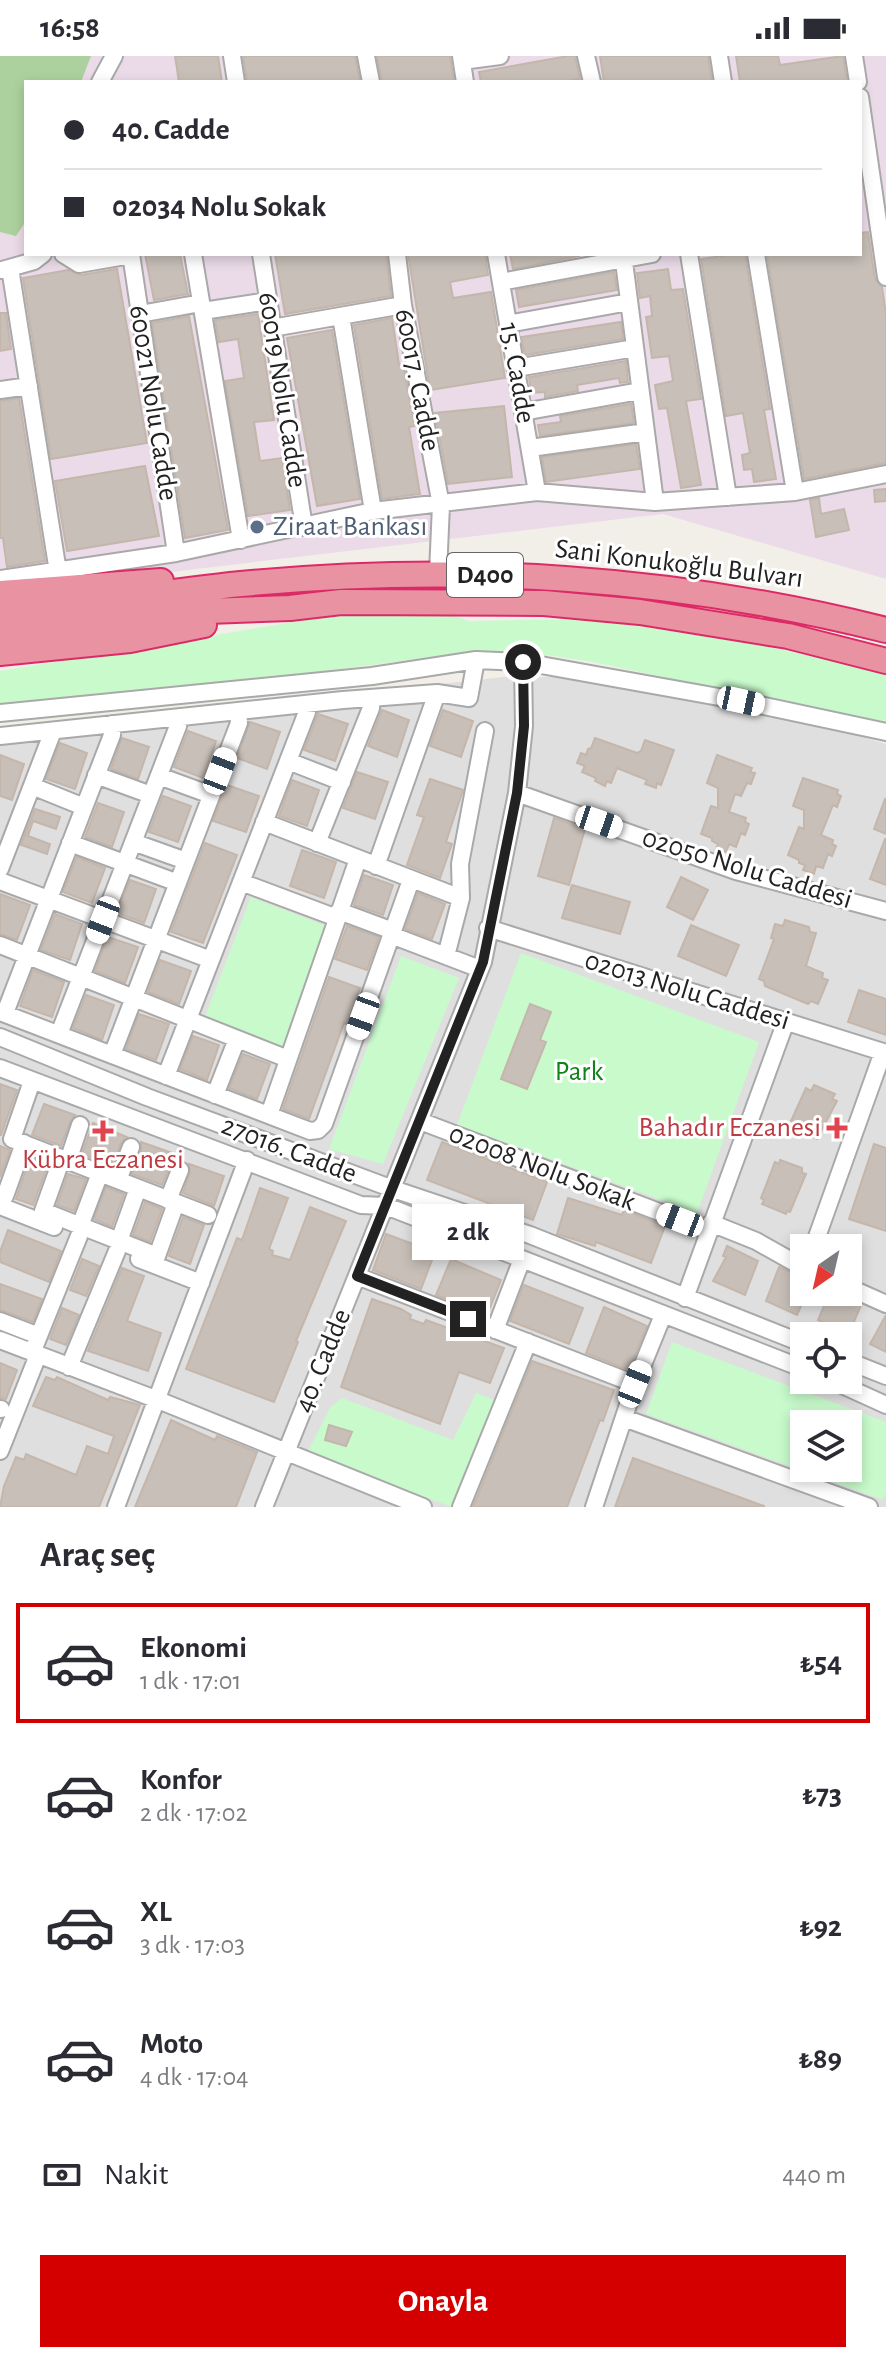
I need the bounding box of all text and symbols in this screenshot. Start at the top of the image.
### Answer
text: 16:58 [40,13,100,43]
text: 40. Cadde [112,115,230,145]
text: 02034 Nolu Sokak [112,192,326,222]
street label: 60019 Nolu Cadde [253,290,311,490]
street label: 60021 Nolu Cadde [124,303,182,503]
street label: 60017. Cadde [389,306,445,454]
street label: 15. Cadde [494,320,540,426]
place label: Ziraat Bankası [273,513,427,541]
marker: Ziraat Bankası [248,518,266,536]
street label: Sani Konukoğlu Bulvarı [553,535,805,593]
road number: D400 [447,553,523,597]
route start [505,644,541,680]
car [715,684,767,718]
car [200,744,240,798]
car [572,803,626,841]
street label: 02050 Nolu Caddesi [639,824,855,914]
car [83,893,123,947]
street label: 02013 Nolu Caddesi [581,947,793,1035]
car [344,989,382,1043]
park label: Park [555,1058,603,1086]
street label: 27016. Cadde [218,1111,360,1189]
place label: Bahadır Eczanesi [638,1114,821,1142]
marker: Bahadır Eczanesi [828,1119,846,1137]
street label: 02008 Nolu Sokak [445,1120,639,1217]
marker: Kübra Eczanesi [94,1122,112,1140]
place label: Kübra Eczanesi [22,1146,184,1174]
car [653,1200,707,1240]
callout: 2 dk [412,1203,524,1259]
text: 2 dk [447,1219,489,1245]
north arrow [790,1234,862,1306]
map controls [790,1234,862,1482]
route end [450,1301,486,1337]
street label: 40. Cadde [290,1305,356,1417]
button: locate [790,1322,862,1394]
car [615,1357,655,1411]
button: layers [790,1410,862,1482]
text: Araç seç [40,1537,155,1573]
icon: car [44,1627,116,1699]
text: Ekonomi [140,1633,247,1663]
text: ₺54 [800,1648,842,1678]
text: 1 dk · 17:01 [140,1668,242,1694]
icon: car [44,1759,116,1831]
text: Konfor [140,1765,222,1795]
text: ₺73 [802,1780,842,1810]
text: 2 dk · 17:02 [140,1800,247,1826]
icon: car [44,1891,116,1963]
text: XL [140,1897,172,1927]
text: ₺92 [799,1912,842,1942]
text: 3 dk · 17:03 [140,1932,245,1958]
icon: car [44,2023,116,2095]
text: Moto [140,2029,203,2059]
text: ₺89 [799,2044,842,2074]
text: 4 dk · 17:04 [140,2064,249,2090]
icon: cash [40,2153,84,2197]
text: Nakit [104,2160,168,2190]
text: 440 m [782,2162,846,2188]
button: Onayla [40,2255,846,2347]

